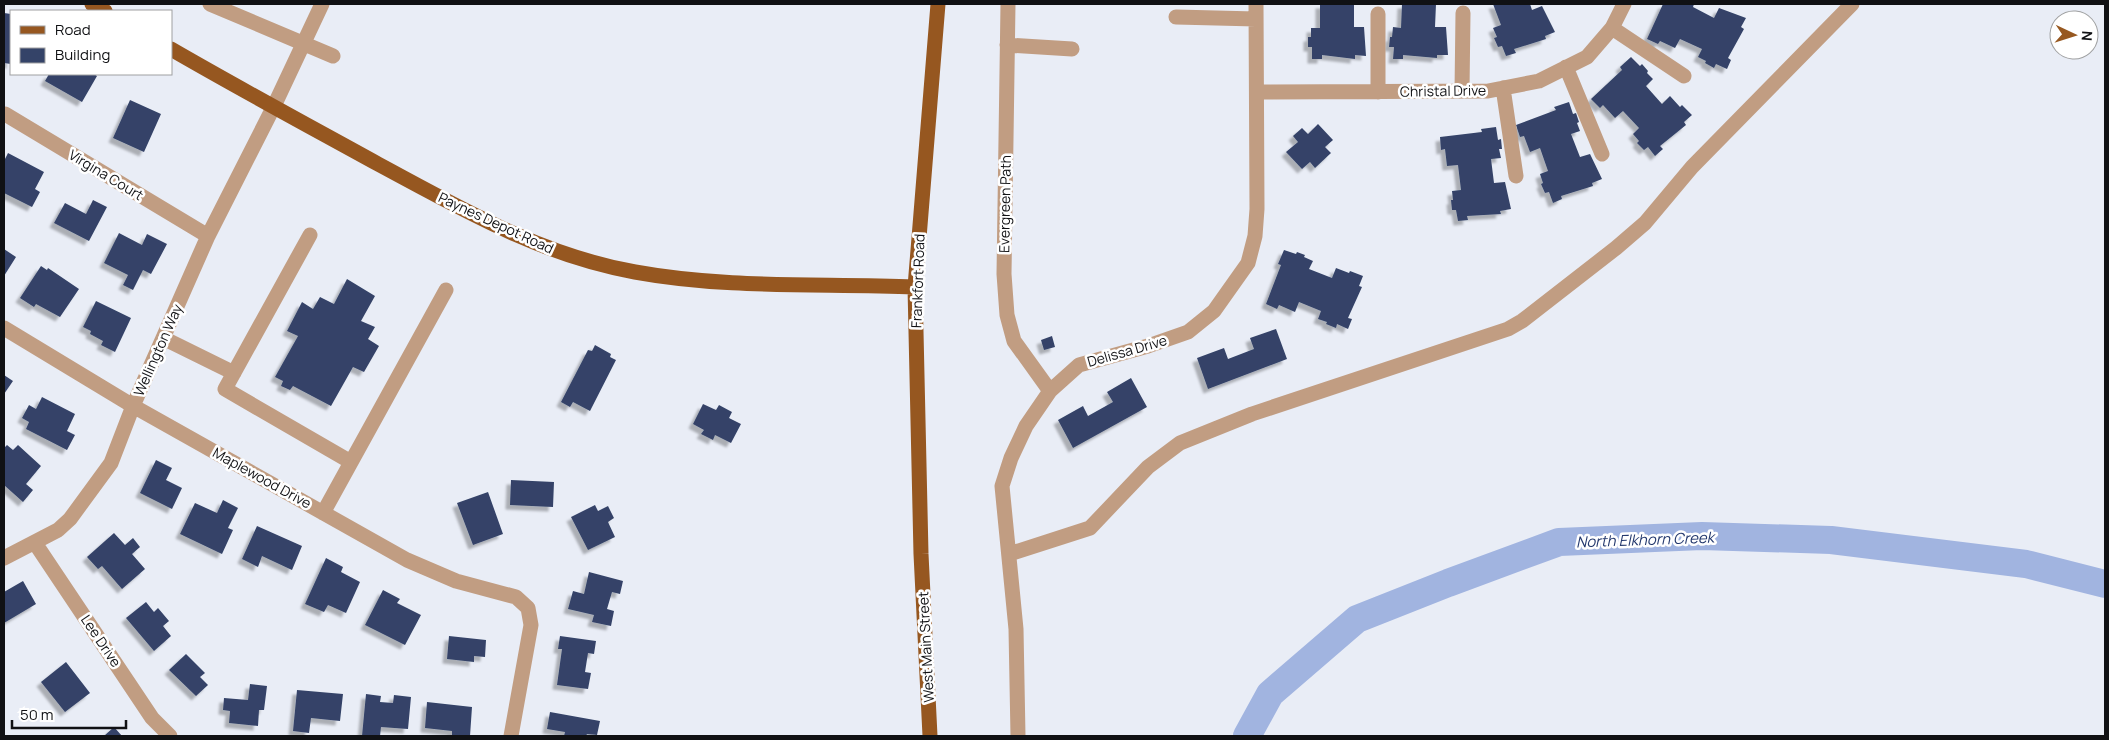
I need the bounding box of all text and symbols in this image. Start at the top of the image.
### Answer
legend [10,10,172,75]
north arrow [2049,10,2099,60]
text: Road [55,19,91,40]
text: N [2078,30,2097,42]
text: Building [55,44,110,65]
street label: Christal Drive [1400,80,1486,101]
street label: Virgina Court [65,145,147,205]
street label: Evergreen Path [994,155,1015,253]
street label: Paynes Depot Road [436,188,557,258]
street label: Frankfort Road [906,233,929,329]
street label: Wellington Way [129,300,187,399]
street label: Delissa Drive [1085,330,1169,371]
street label: Maplewood Drive [210,443,315,513]
water label: North Elkhorn Creek [1576,527,1717,552]
street label: West Main Street [913,591,938,703]
street label: Lee Drive [77,611,126,671]
scale bar [12,698,126,730]
text: 50 m [20,704,54,725]

